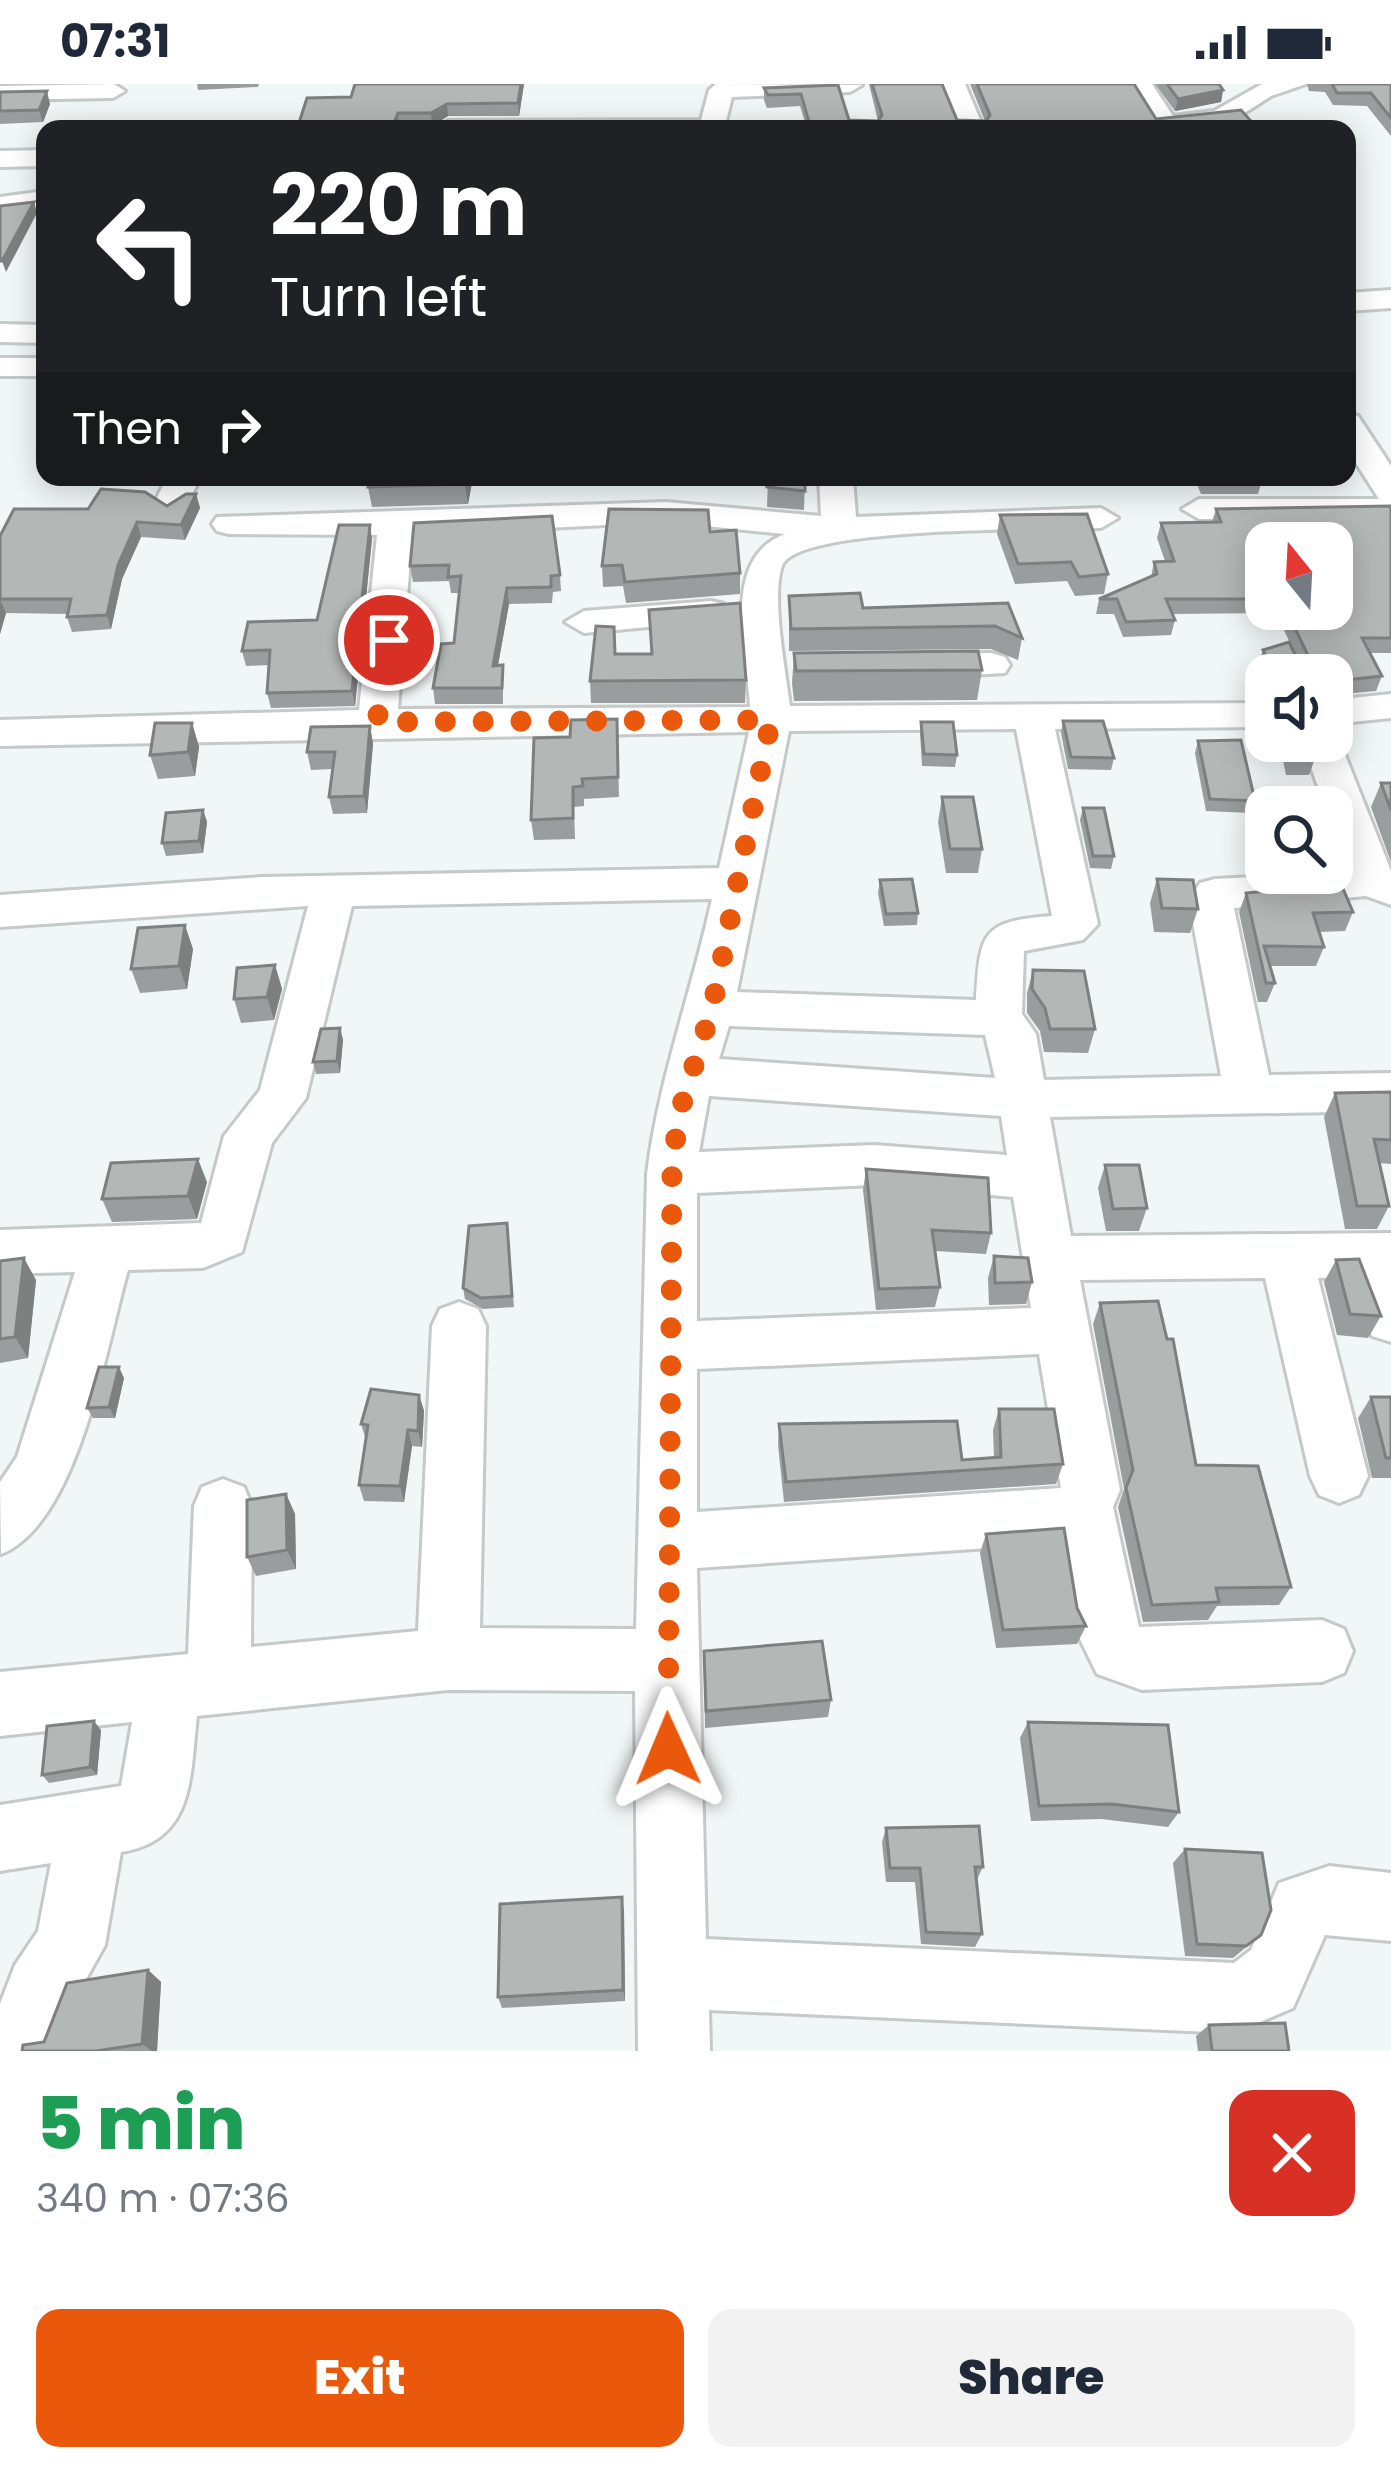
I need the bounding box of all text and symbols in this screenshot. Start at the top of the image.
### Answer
text: 07:31 [60,10,170,73]
text: 220 m [270,147,527,264]
icon: left [72,168,228,324]
text: Turn left [270,259,487,335]
icon: right [206,396,272,462]
text: Then [72,397,182,460]
north arrow [1245,522,1353,630]
map controls [1245,522,1353,894]
pin [338,589,440,691]
icon: arrive [356,607,422,673]
button: sound [1245,654,1353,762]
button: search [1245,786,1353,894]
position arrow [605,1686,731,1812]
text: 5 min [36,2073,245,2174]
button: close [1229,2090,1355,2216]
text: 340 m · 07:36 [36,2171,290,2226]
button: Exit [36,2309,684,2447]
button: Share [708,2309,1355,2447]

